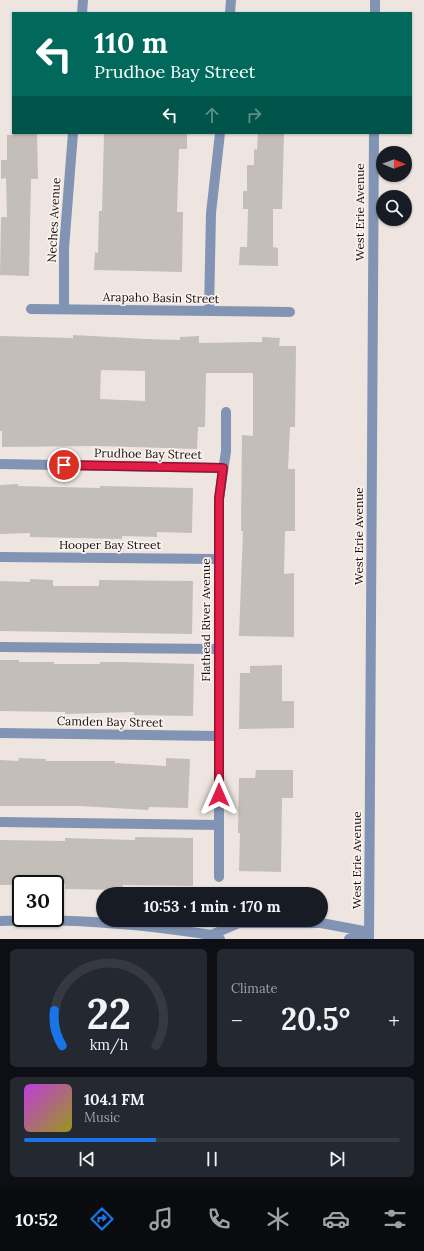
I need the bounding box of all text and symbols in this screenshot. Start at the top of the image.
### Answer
text: 110 m [94,25,168,61]
icon: left [28,28,80,80]
text: Prudhoe Bay Street [94,60,256,83]
icon: left [159,104,181,126]
icon: ahead [201,104,223,126]
icon: right [243,104,265,126]
north arrow [376,146,412,182]
map controls [376,146,412,226]
street label: West Erie Avenue [352,163,367,261]
street label: Neches Avenue [44,177,63,263]
button: search [376,190,412,226]
street label: Arapaho Basin Street [102,289,220,306]
street label: Prudhoe Bay Street [94,445,202,462]
pin [47,448,81,482]
icon: arrive [53,454,75,476]
street label: West Erie Avenue [351,487,366,585]
street label: Hooper Bay Street [59,537,161,552]
street label: Flathead River Avenue [198,558,213,682]
street label: Camden Bay Street [57,713,164,730]
position arrow [198,774,240,816]
street label: West Erie Avenue [349,811,364,909]
speed limit sign: 30 [12,875,64,927]
text: 10:53 · 1 min · 170 m [143,897,281,916]
text: Climate [231,980,278,997]
text: 22 [86,987,131,1040]
text: 20.5° [281,1000,350,1038]
text: − [231,1006,243,1034]
text: + [388,1006,400,1034]
text: km/h [89,1036,128,1055]
text: 104.1 FM [84,1090,145,1109]
text: Music [84,1109,120,1126]
icon: previous [76,1148,98,1170]
icon: pause [201,1148,223,1170]
icon: next [326,1148,348,1170]
icon: directions [88,1205,116,1233]
icon: music [147,1205,175,1233]
icon: phone [205,1205,233,1233]
icon: climate [264,1205,292,1233]
icon: car [322,1205,350,1233]
icon: filters [381,1205,409,1233]
text: 10:52 [15,1208,58,1231]

